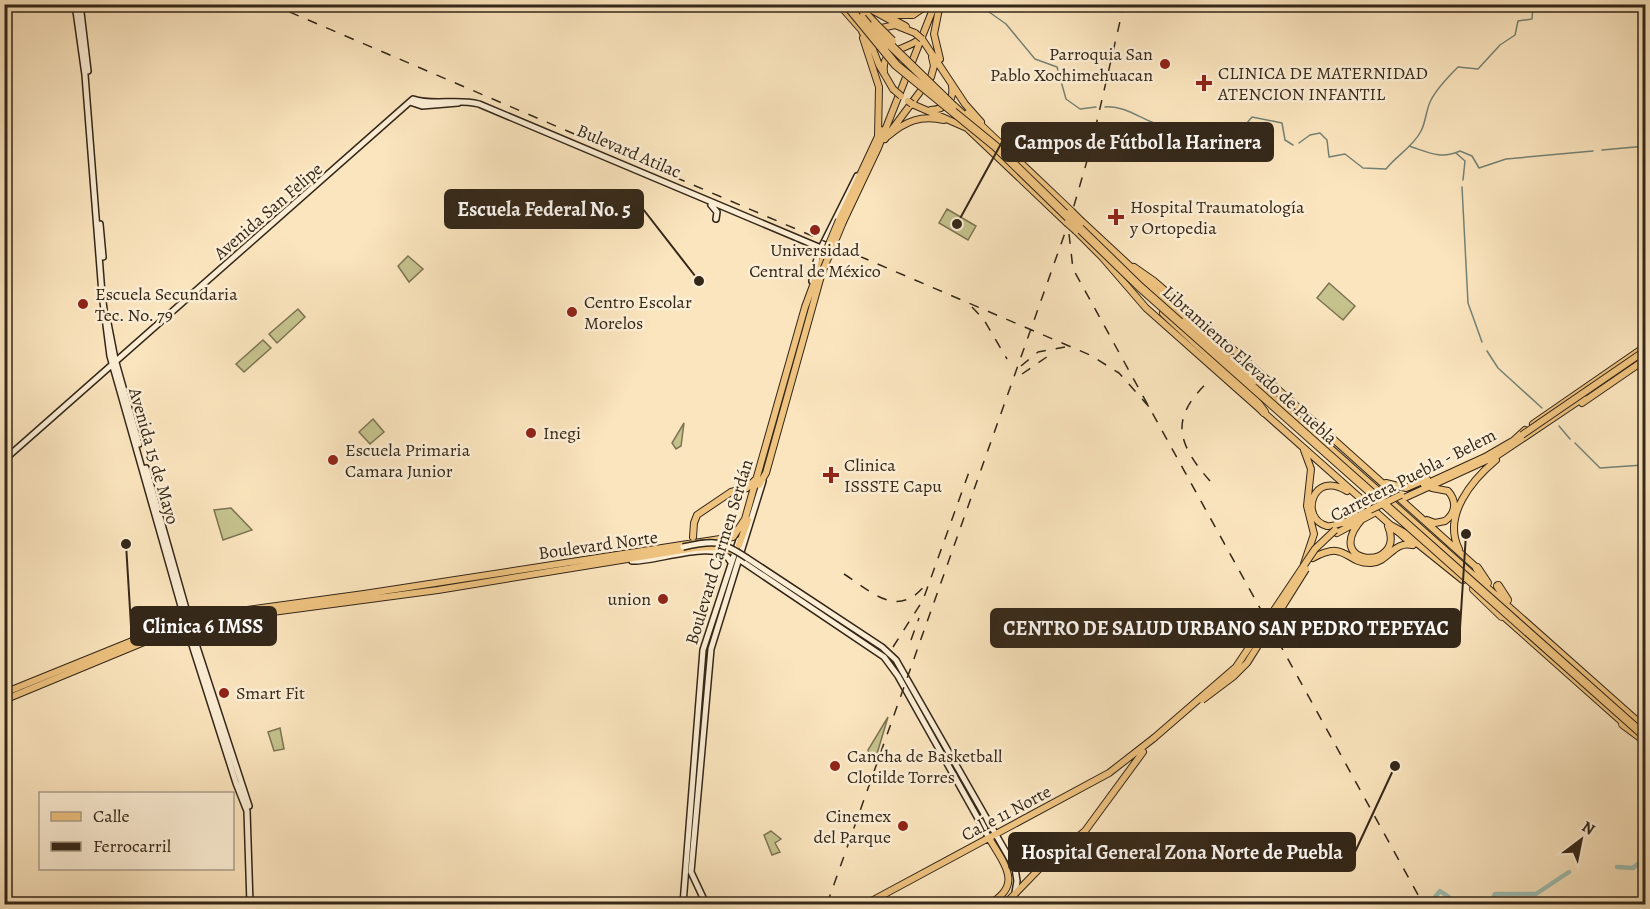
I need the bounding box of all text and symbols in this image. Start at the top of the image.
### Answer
place label: Parroquia San Pablo Xochimehuacan [990,42,1153,87]
marker: Parroquia San Pablo Xochimehuacan [1158,57,1172,71]
place label: CLINICA DE MATERNIDAD ATENCION INFANTIL [1217,61,1428,106]
marker: CLINICA DE MATERNIDAD ATENCION INFANTIL [1195,74,1213,92]
street label: Bulevard Atilac [573,118,685,184]
callout: Campos de Fútbol la Harinera [1002,123,1273,161]
text: Campos de Fútbol la Harinera [1014,129,1262,156]
street label: Avenida San Felipe [208,157,328,266]
callout: Escuela Federal No. 5 [445,190,643,228]
place label: Hospital Traumatología y Ortopedia [1129,195,1305,240]
text: Escuela Federal No. 5 [457,196,631,223]
marker: Hospital Traumatología y Ortopedia [1107,208,1125,226]
marker: Universidad Central de México [808,223,822,237]
place label: Universidad Central de México [749,238,881,283]
street label: Libramiento Elevado de Puebla [1158,280,1343,450]
place label: Escuela Secundaria Tec. No. 79 [95,282,238,327]
place label: Centro Escolar Morelos [584,290,692,335]
marker: Escuela Secundaria Tec. No. 79 [76,297,90,311]
marker: Centro Escolar Morelos [565,305,579,319]
street label: Avenida 15 de Mayo [123,384,185,527]
place label: Inegi [543,421,581,445]
street label: Carretera Puebla - Belem [1326,423,1500,527]
marker: Inegi [524,426,538,440]
place label: Escuela Primaria Camara Junior [345,438,471,483]
marker: Escuela Primaria Camara Junior [326,453,340,467]
place label: Clinica ISSSTE Capu [844,453,942,498]
street label: Boulevard Carmen Serdán [679,456,759,648]
marker: Clinica ISSSTE Capu [822,466,840,484]
street label: Boulevard Norte [537,525,659,565]
place label: union [607,587,651,611]
marker: union [656,592,670,606]
callout: Clinica 6 IMSS [131,607,276,645]
callout: CENTRO DE SALUD URBANO SAN PEDRO TEPEYAC [991,609,1460,647]
text: Clinica 6 IMSS [143,613,263,640]
text: CENTRO DE SALUD URBANO SAN PEDRO TEPEYAC [1003,615,1449,642]
place label: Smart Fit [236,681,305,705]
marker: Smart Fit [217,686,231,700]
place label: Cancha de Basketball Clotilde Torres [847,744,1003,789]
marker: Cancha de Basketball Clotilde Torres [828,759,842,773]
street label: Calle 11 Norte [957,779,1055,847]
legend [39,792,234,870]
text: Calle [93,804,130,828]
place label: Cinemex del Parque [814,804,891,849]
north arrow [1551,810,1611,870]
text: N [1578,816,1599,841]
marker: Cinemex del Parque [896,819,910,833]
callout: Hospital General Zona Norte de Puebla [1009,833,1355,871]
text: Ferrocarril [93,834,172,858]
text: Hospital General Zona Norte de Puebla [1021,839,1343,866]

